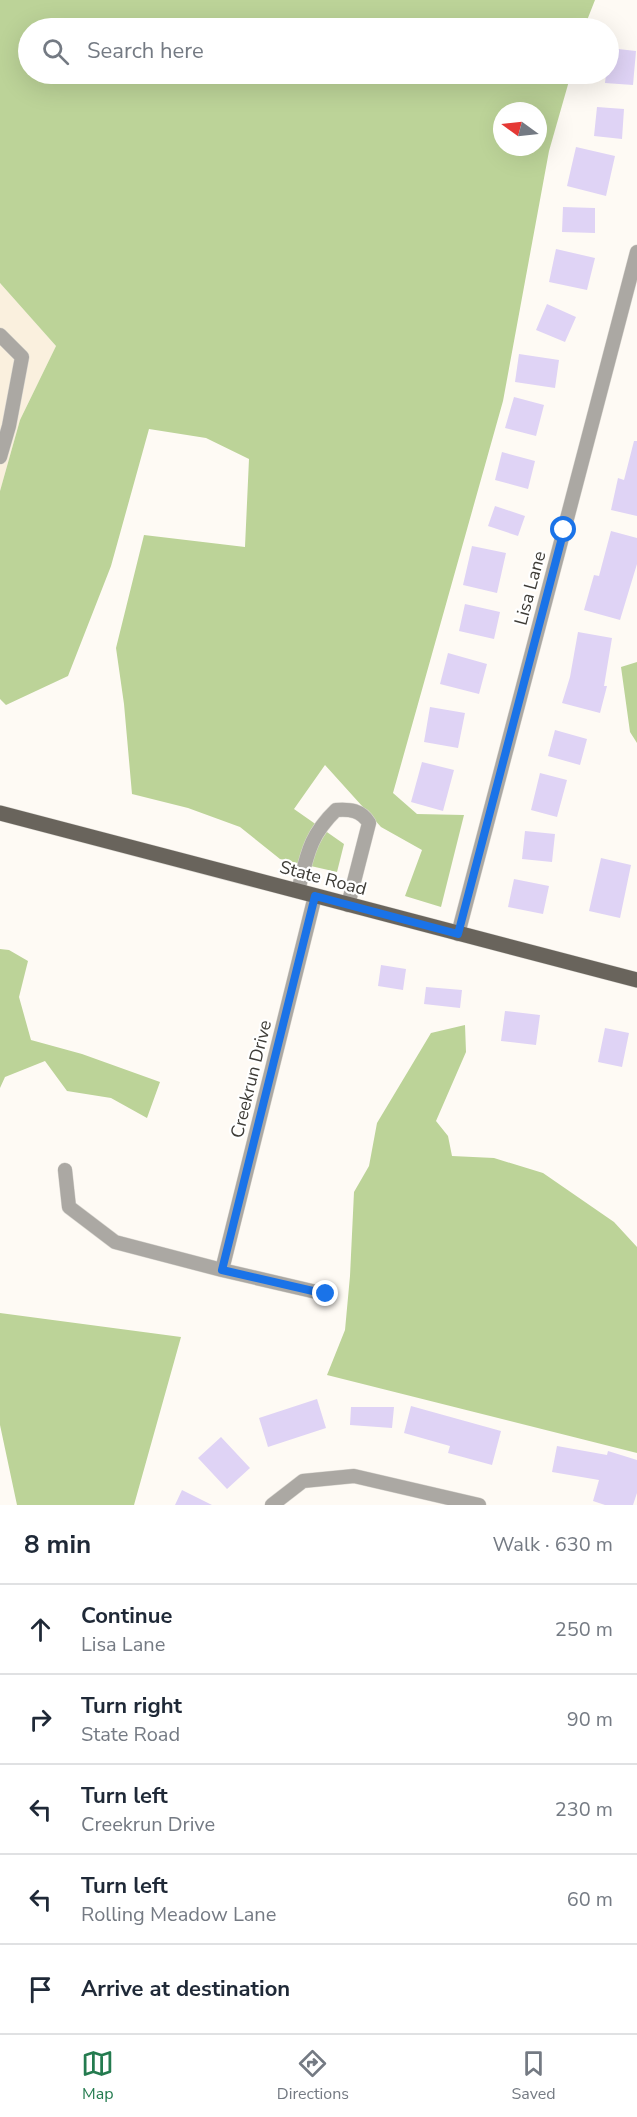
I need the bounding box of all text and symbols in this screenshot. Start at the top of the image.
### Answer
search box [18,18,619,84]
icon: search [39,35,72,68]
text: Search here [87,36,204,66]
north arrow [493,102,547,156]
route start [550,516,576,542]
street label: Lisa Lane [509,548,551,628]
street label: State Road [277,855,369,901]
street label: Creekrun Drive [225,1018,277,1140]
route end [312,1280,338,1306]
text: 8 min [24,1527,91,1562]
text: Walk · 630 m [493,1531,613,1558]
text: Continue [81,1601,172,1631]
icon: ahead [24,1613,57,1646]
text: 250 m [555,1616,613,1643]
text: Lisa Lane [81,1631,165,1658]
text: Turn right [81,1691,182,1721]
icon: right [24,1703,57,1736]
text: 90 m [567,1706,613,1733]
text: State Road [81,1721,180,1748]
text: Turn left [81,1781,168,1811]
icon: left [24,1793,57,1826]
text: 230 m [555,1796,613,1823]
text: Creekrun Drive [81,1811,215,1838]
text: Turn left [81,1871,168,1901]
icon: left [24,1883,57,1916]
text: 60 m [567,1886,613,1913]
text: Rolling Meadow Lane [81,1901,276,1928]
icon: arrive [24,1973,57,2006]
text: Arrive at destination [81,1974,290,2004]
tab: Map [81,2047,114,2105]
tab: Directions [277,2047,349,2105]
tab: Saved [512,2047,556,2105]

